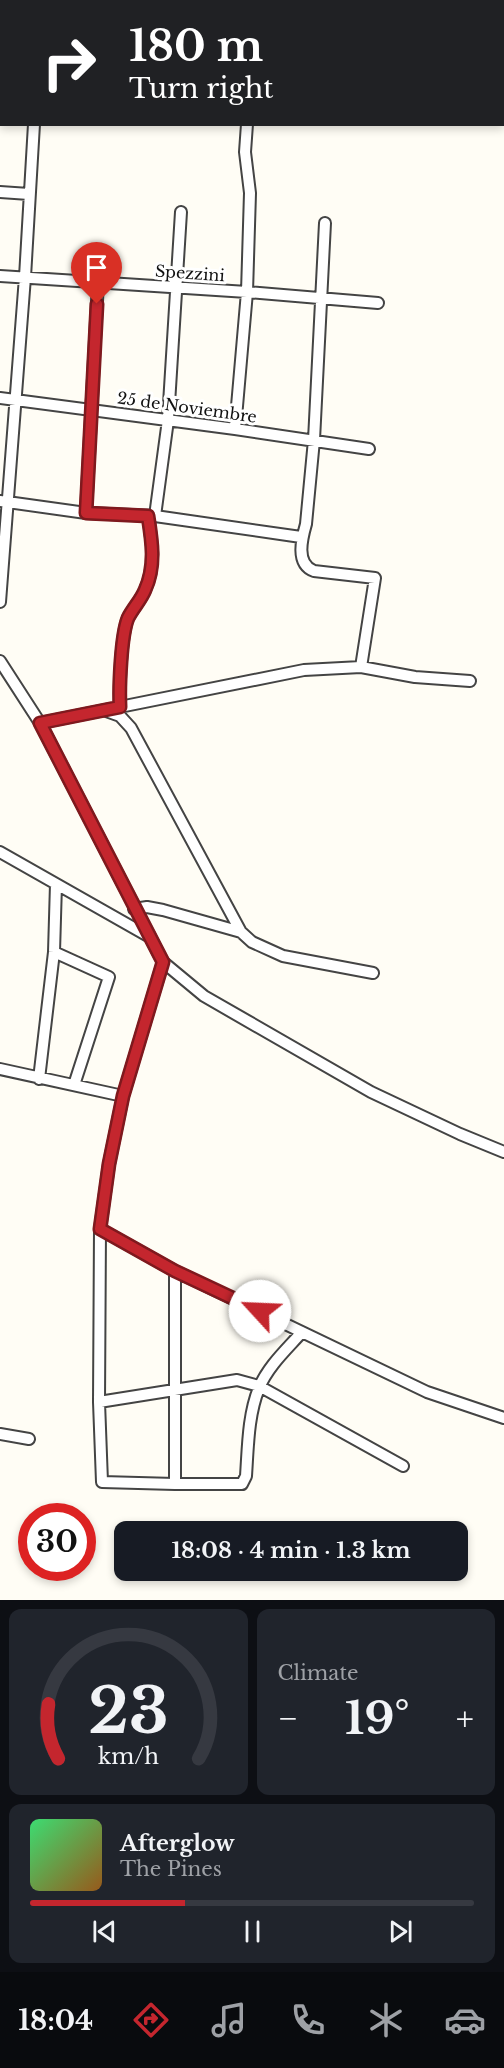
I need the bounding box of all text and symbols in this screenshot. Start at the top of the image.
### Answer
text: 180 m [129,20,263,72]
icon: right [30,24,108,102]
text: Turn right [129,72,273,105]
pin [71,242,122,304]
icon: arrive [80,251,113,284]
street label: Spezzini [154,261,226,285]
street label: 25 de Noviembre [116,387,258,427]
position arrow [228,1279,292,1343]
speed limit sign: 30 [18,1503,96,1581]
text: 18:08 · 4 min · 1.3 km [171,1537,411,1564]
text: Climate [278,1661,358,1685]
text: 23 [88,1672,168,1750]
text: 19° [345,1690,410,1746]
text: − [278,1698,298,1739]
text: + [456,1698,474,1739]
text: km/h [98,1743,159,1770]
text: Afterglow [120,1830,235,1857]
text: The Pines [120,1857,222,1881]
icon: previous [88,1915,121,1948]
icon: pause [236,1915,269,1948]
icon: next [384,1915,417,1948]
icon: directions [130,1999,172,2041]
icon: music [208,1999,250,2041]
icon: phone [287,1999,329,2041]
icon: climate [365,1999,407,2041]
icon: car [444,1999,486,2041]
text: 18:04 [18,2004,93,2037]

